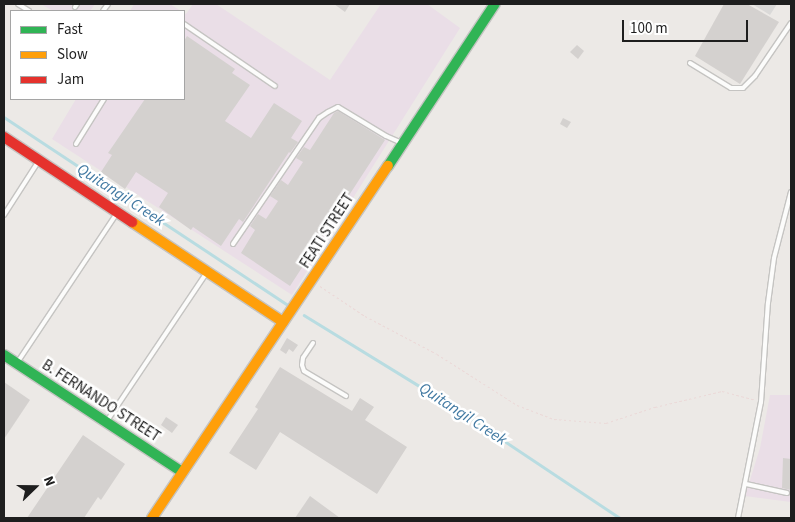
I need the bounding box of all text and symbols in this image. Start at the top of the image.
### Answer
legend [10,10,185,100]
scale bar [625,10,751,42]
text: 100 m [630,18,668,39]
text: Fast [57,19,83,40]
text: Slow [57,44,88,65]
text: Jam [57,69,84,90]
water label: Quitangil Creek [74,160,168,230]
street label: FEATI STREET [296,190,358,272]
street label: B. FERNANDO STREET [39,356,163,446]
water label: Quitangil Creek [416,379,510,449]
north arrow [10,462,60,512]
text: N [38,473,60,489]

